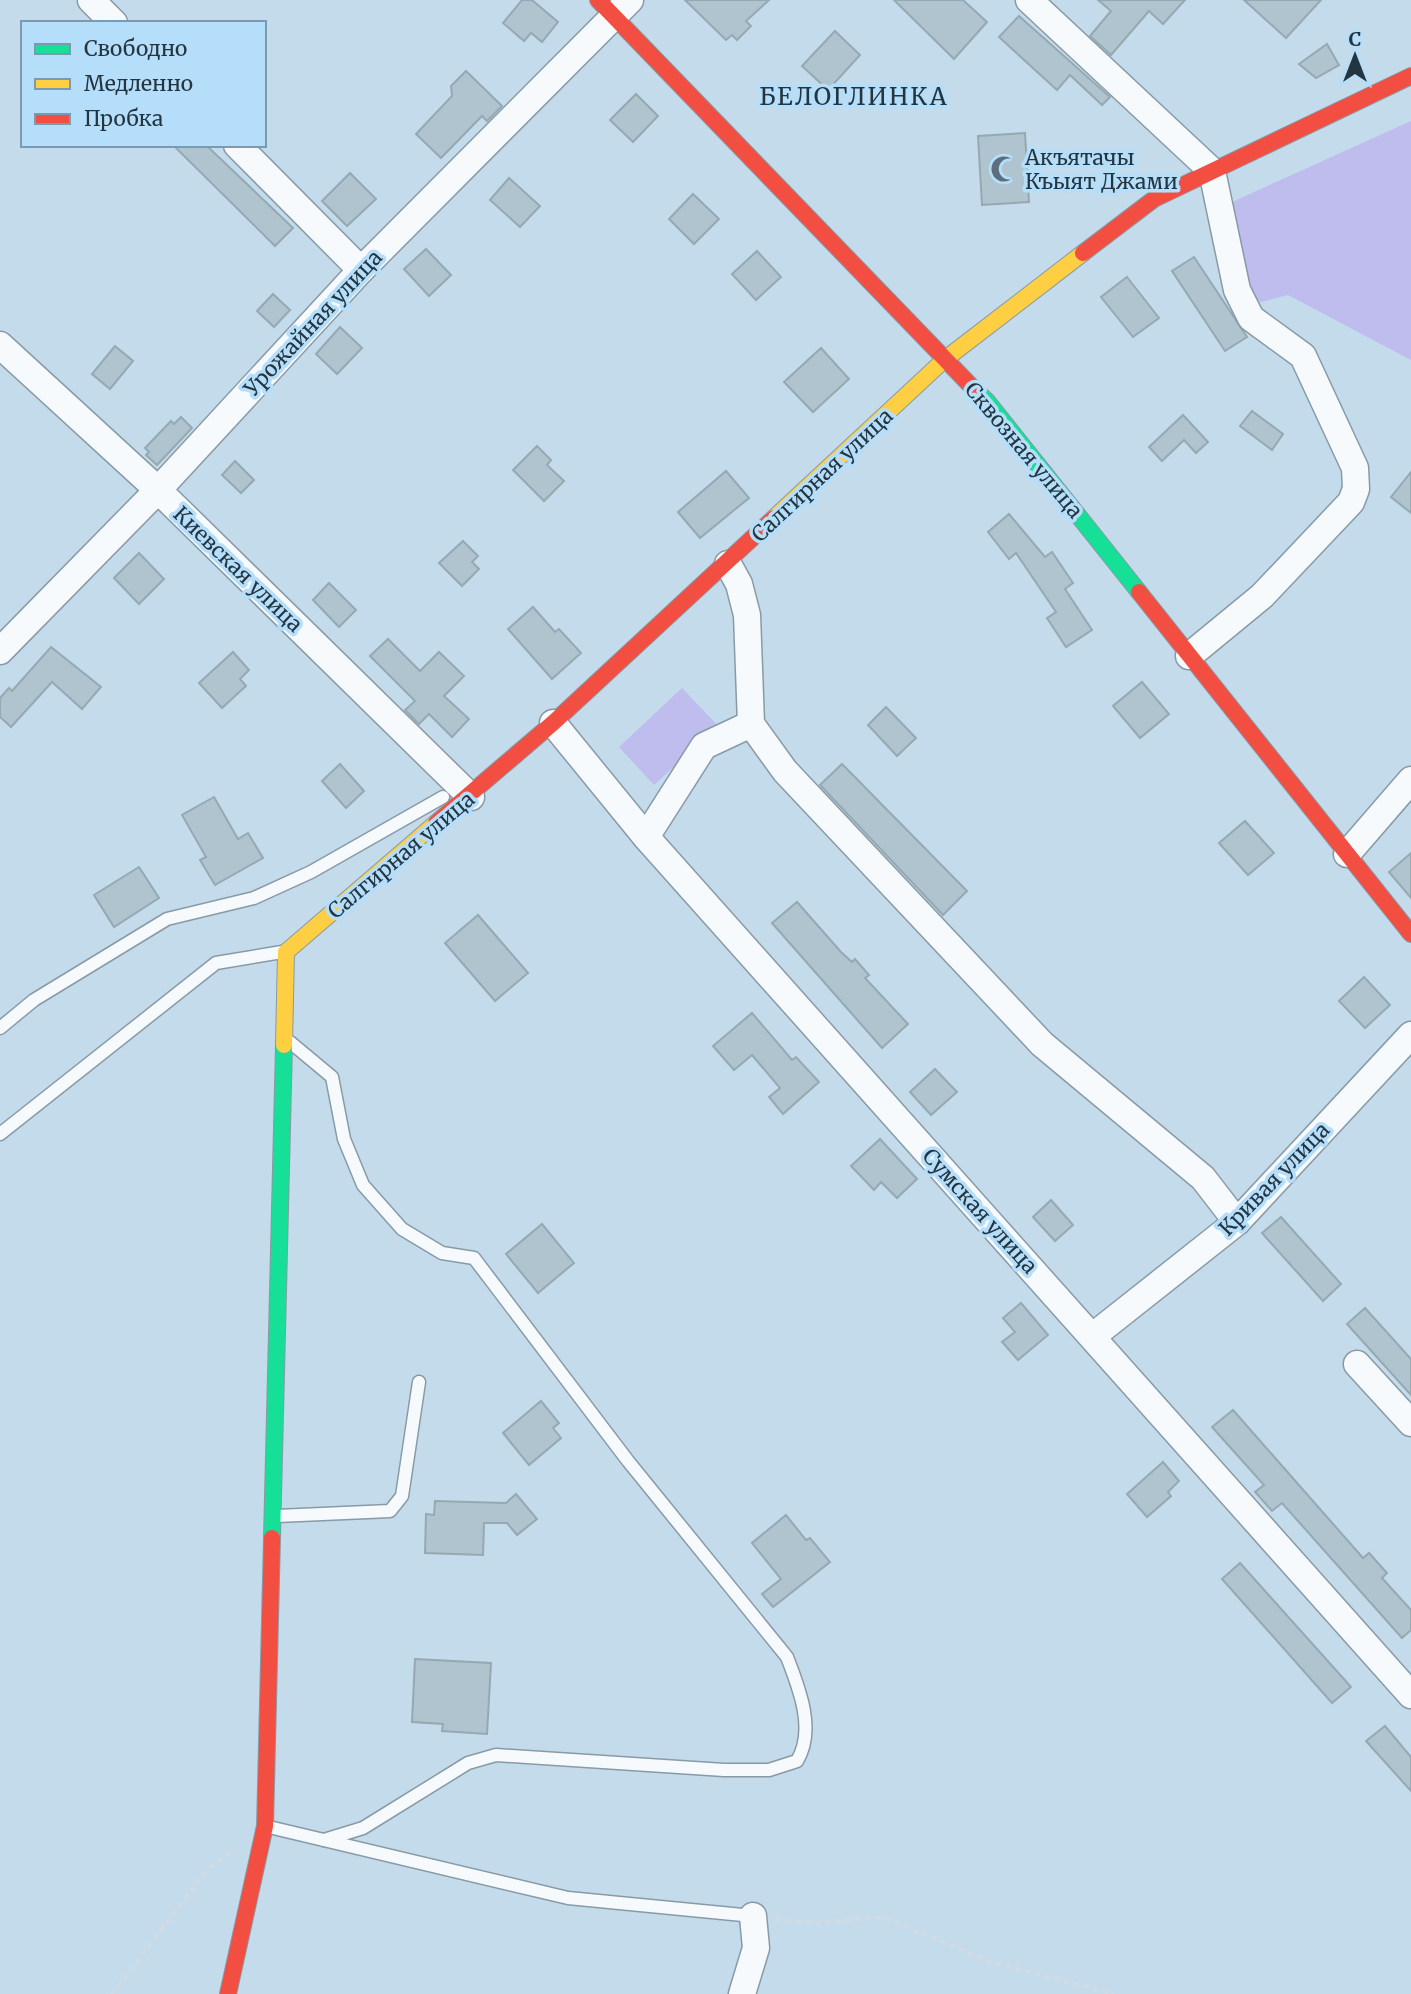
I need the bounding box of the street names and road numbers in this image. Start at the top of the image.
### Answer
street label: Урожайная улица [237,244,388,403]
street label: Сквозная улица [959,376,1089,524]
street label: Салгирная улица [746,402,898,548]
street label: Киевская улица [168,500,308,638]
street label: Салгирная улица [322,786,480,924]
street label: Кривая улица [1213,1116,1335,1242]
street label: Сумская улица [917,1143,1043,1279]

